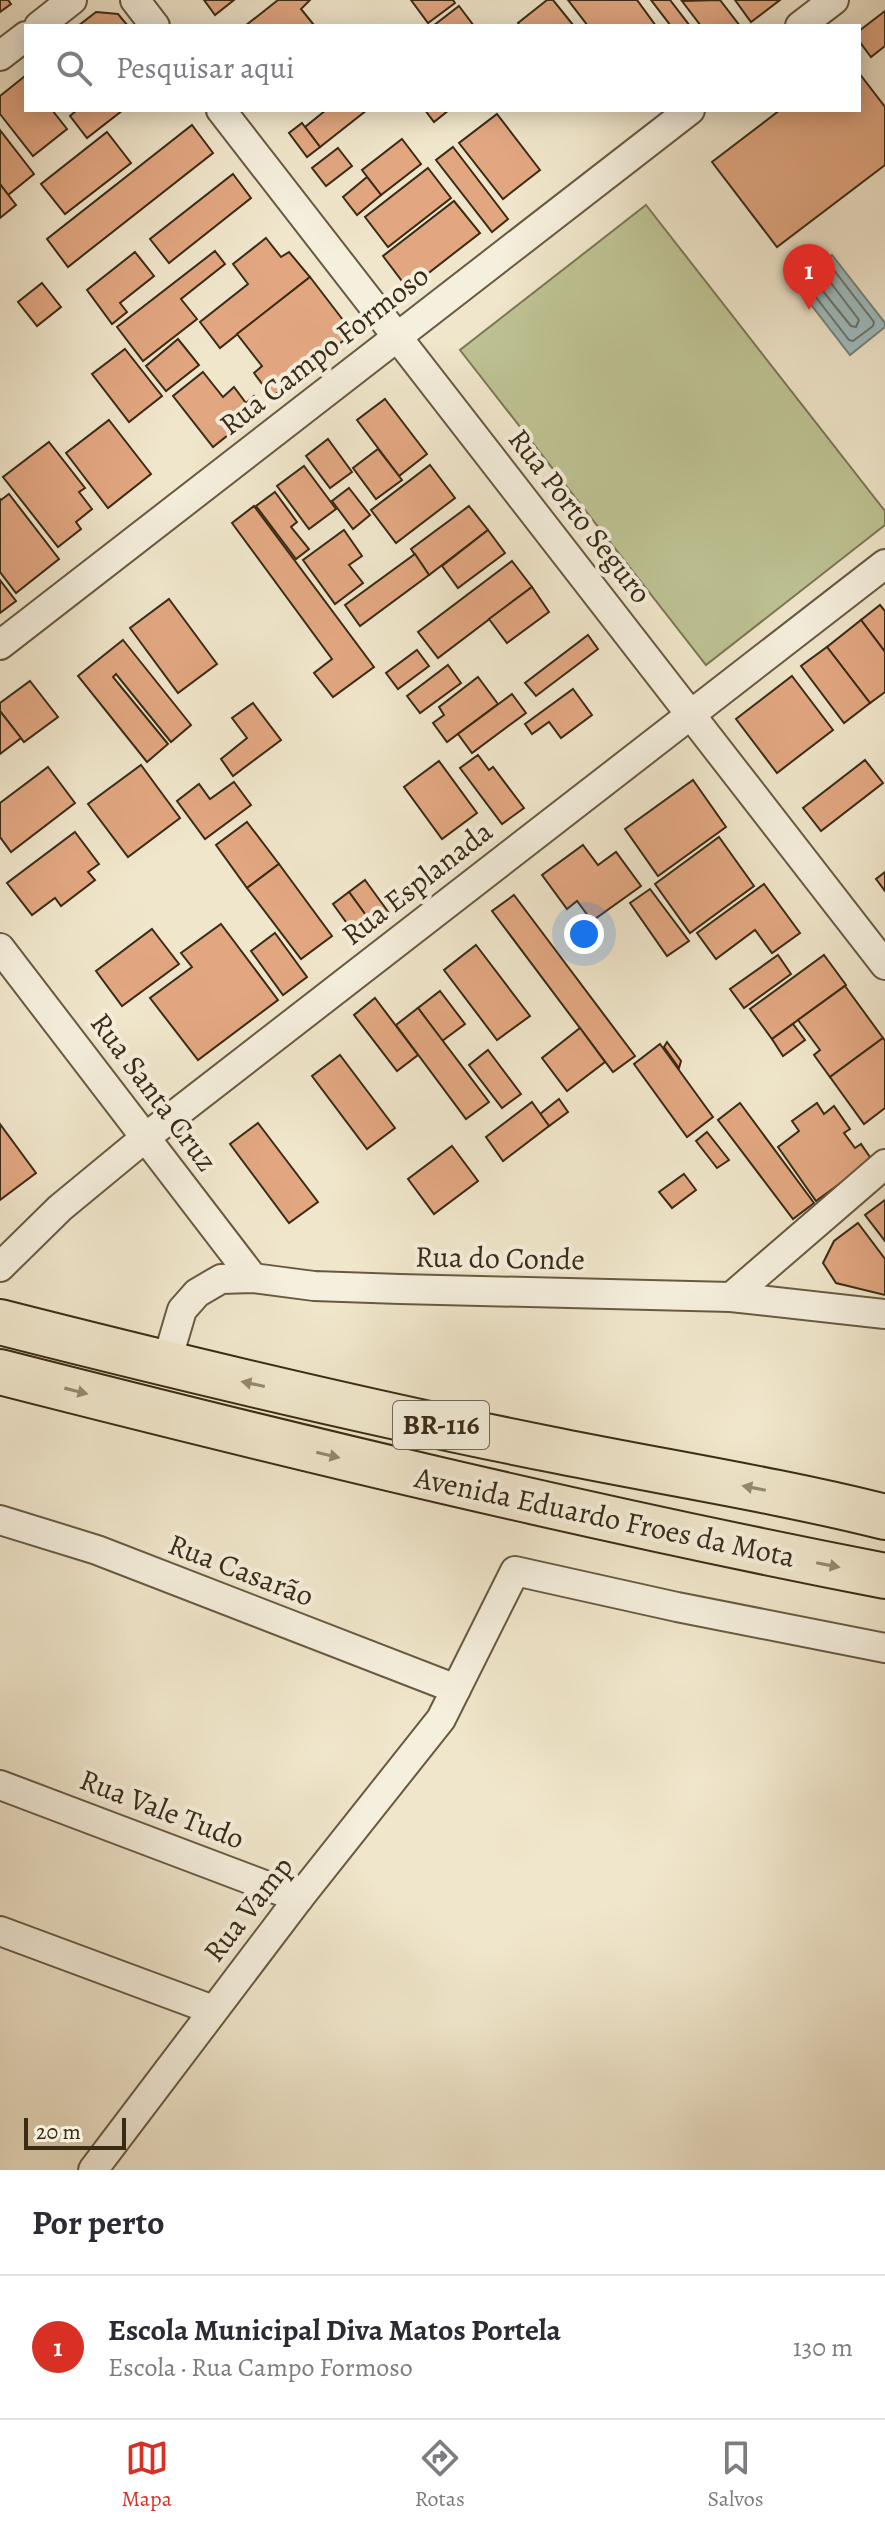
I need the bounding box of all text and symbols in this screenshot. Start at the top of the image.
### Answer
search box [24,24,861,112]
icon: search [52,46,96,90]
text: Pesquisar aqui [116,48,294,88]
pin: 1 [783,244,835,310]
street label: Rua Campo Formoso [211,256,437,444]
street label: Rua Porto Seguro [499,420,661,612]
street label: Rua Esplanada [333,812,501,954]
your location [564,914,604,954]
street label: Rua Santa Cruz [81,1005,227,1179]
street label: Rua do Conde [415,1237,585,1279]
one-way arrow [240,1377,265,1390]
one-way arrow [63,1385,88,1398]
road number: BR-116 [393,1401,489,1449]
one-way arrow [315,1449,340,1461]
street label: Avenida Eduardo Froes da Mota [410,1457,799,1577]
one-way arrow [742,1482,767,1494]
street label: Rua Casarão [163,1524,319,1616]
one-way arrow [815,1560,840,1572]
street label: Rua Vale Tudo [74,1759,250,1859]
street label: Rua Vamp [194,1848,302,1970]
scale bar [24,2114,126,2150]
text: 20 m [36,2117,81,2147]
text: Por perto [32,2199,165,2246]
text: Escola Municipal Diva Matos Portela [108,2310,561,2350]
text: 1 [53,2330,63,2365]
text: 130 m [793,2330,853,2365]
text: Escola · Rua Campo Formoso [108,2350,413,2385]
tab: Mapa [121,2436,172,2514]
tab: Rotas [415,2436,465,2514]
tab: Salvos [708,2436,764,2514]

